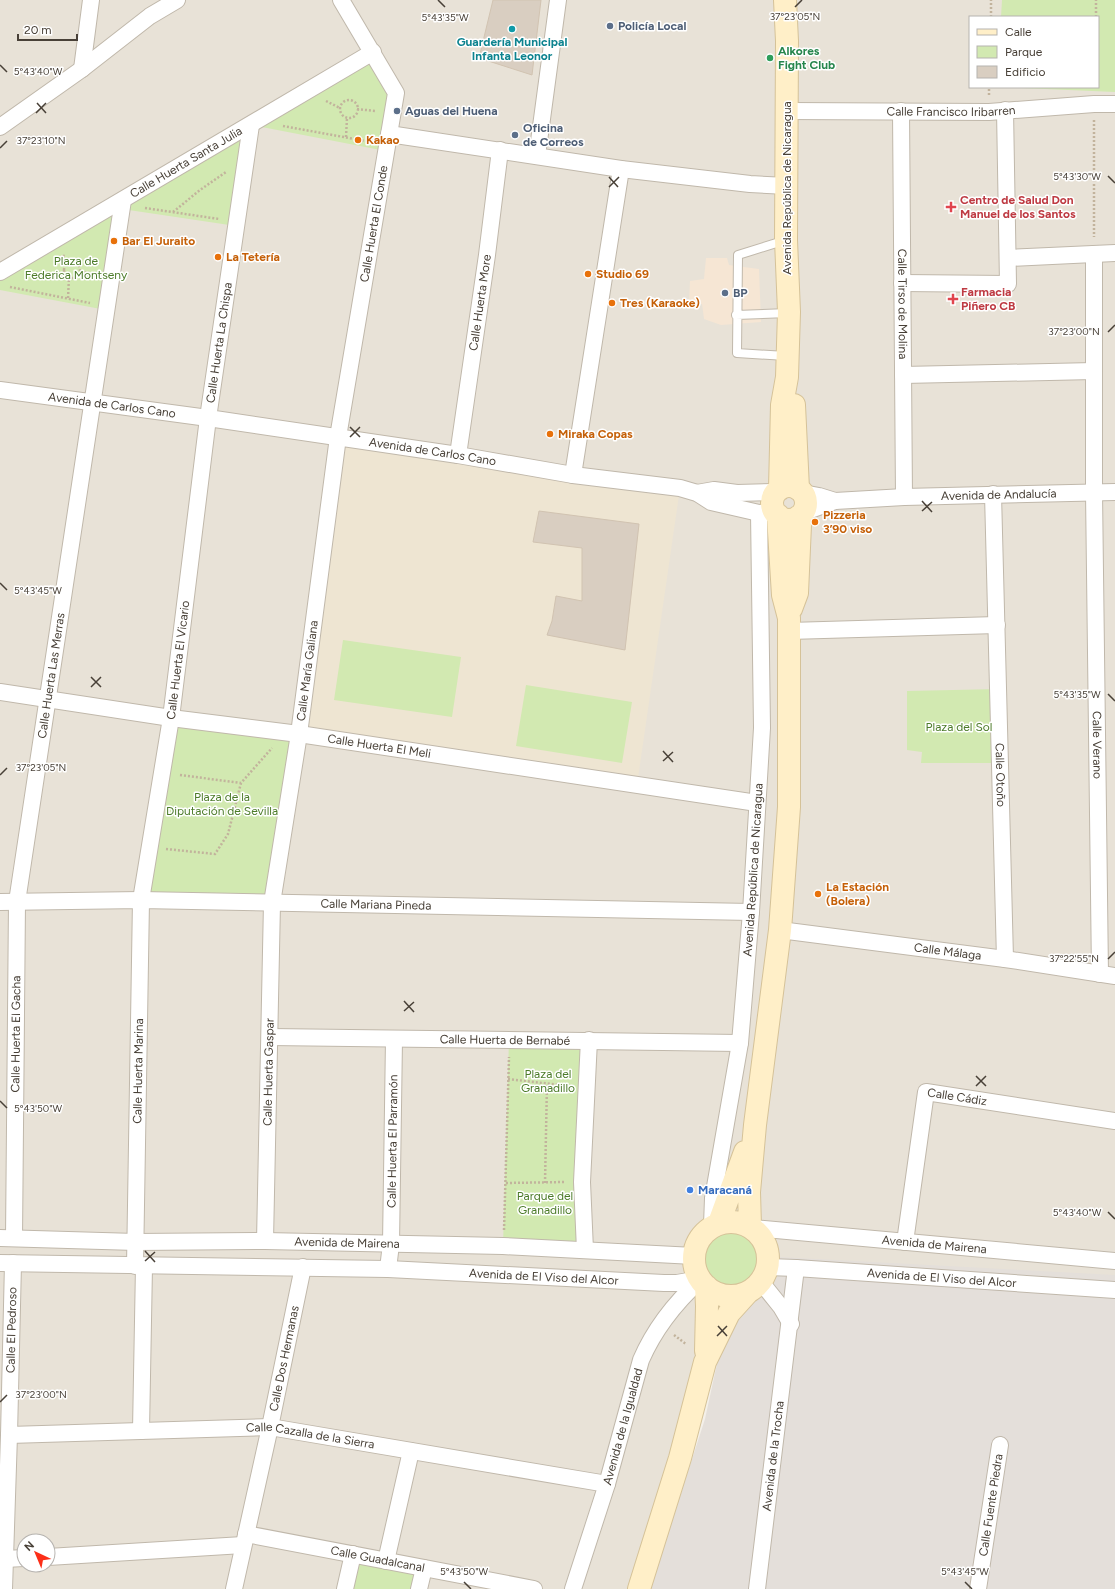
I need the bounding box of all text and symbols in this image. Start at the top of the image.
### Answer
text: 37°23'05"N [770,10,820,23]
text: 5°43'35"W [421,11,469,24]
scale bar [18,16,77,42]
legend [969,16,1099,88]
place label: Policía Local [618,19,686,33]
marker: Policía Local [605,21,615,31]
text: 20 m [24,23,52,37]
marker: Guardería Municipal Infanta Leonor [507,24,517,34]
text: Calle [1005,25,1032,39]
place label: Guardería Municipal Infanta Leonor [457,35,567,63]
place label: Alkores Fight Club [778,44,835,72]
text: Parque [1005,45,1043,59]
marker: Alkores Fight Club [765,53,775,63]
text: 5°43'40"W [14,65,63,78]
text: Edificio [1005,65,1045,79]
street label: Avenida República de Nicaragua [780,101,794,275]
street label: Calle Francisco Iribarren [887,103,1016,119]
place label: Aguas del Huena [405,104,498,118]
marker: Aguas del Huena [392,106,402,116]
place label: Oficina de Correos [523,121,584,149]
street label: Calle Huerta Santa Julia [127,124,245,201]
marker: Oficina de Correos [510,130,520,140]
place label: Kakao [366,133,400,147]
text: 37°23'10"N [16,134,66,147]
marker: Kakao [353,135,363,145]
street label: Calle Huerta El Conde [357,164,391,283]
text: 5°43'30"W [1053,170,1101,183]
place label: Centro de Salud Don Manuel de los Santos [960,193,1076,221]
marker: Centro de Salud Don Manuel de los Santos [945,201,957,213]
place label: Bar El Juraito [122,234,195,248]
marker: Bar El Juraito [109,236,119,246]
street label: Calle Tirso de Molina [895,249,910,359]
place label: La Tetería [226,250,280,264]
marker: La Tetería [213,252,223,262]
street label: Calle Huerta More [466,253,494,352]
park label: Plaza de Federica Montseny [25,254,128,282]
place label: Studio 69 [596,267,649,281]
marker: Studio 69 [583,269,593,279]
street label: Calle Huerta La Chispa [203,281,235,404]
place label: Farmacia Piñero CB [961,285,1015,313]
place label: BP [733,286,748,300]
marker: BP [720,288,730,298]
marker: Farmacia Piñero CB [948,294,958,304]
place label: Tres (Karaoke) [620,296,700,310]
marker: Tres (Karaoke) [607,298,617,308]
text: 37°23'00"N [1048,325,1100,338]
street label: Avenida de Carlos Cano [47,390,177,421]
place label: Miraka Copas [558,427,633,441]
marker: Miraka Copas [545,429,555,439]
street label: Avenida de Carlos Cano [368,435,497,469]
street label: Avenida de Andalucía [941,486,1057,503]
place label: Pizzeria 3’90 viso [823,508,872,536]
marker: Pizzeria 3’90 viso [810,517,820,527]
text: 5°43'45"W [14,584,62,597]
street label: Calle Huerta El Vicario [164,600,192,720]
street label: Calle Huerta Las Merras [35,611,68,739]
street label: Calle María Galiana [294,620,321,722]
text: 5°43'35"W [1053,688,1101,701]
street label: Calle Verano [1090,711,1105,779]
park label: Plaza del Sol [926,720,992,734]
street label: Calle Huerta El Meli [326,731,432,761]
street label: Calle Otoño [992,743,1008,807]
text: 37°23'05"N [16,761,66,774]
street label: Avenida República de Nicaragua [740,783,766,957]
park label: Plaza de la Diputación de Sevilla [166,790,278,818]
place label: La Estación (Bolera) [826,880,889,908]
marker: La Estación (Bolera) [813,889,823,899]
street label: Calle Mariana Pineda [320,897,431,913]
street label: Calle Málaga [913,940,982,963]
text: 37°22'55"N [1049,952,1099,965]
street label: Calle Huerta El Gacha [8,976,23,1092]
street label: Calle Huerta Marina [130,1018,146,1124]
street label: Calle Huerta Gaspar [260,1018,277,1126]
street label: Calle Huerta de Bernabé [440,1032,571,1048]
park label: Plaza del Granadillo [521,1067,575,1095]
street label: Calle Huerta El Parramón [385,1074,400,1208]
street label: Calle Cádiz [926,1085,988,1108]
text: 5°43'50"W [14,1102,62,1115]
place label: Maracaná [698,1183,752,1197]
marker: Maracaná [685,1185,695,1195]
park label: Parque del Granadillo [517,1189,573,1217]
text: 5°43'40"W [1053,1206,1102,1219]
street label: Avenida de Mairena [881,1233,987,1256]
street label: Avenida de Mairena [294,1235,400,1251]
street label: Avenida de El Viso del Alcor [469,1266,619,1288]
street label: Avenida de El Viso del Alcor [866,1266,1017,1290]
street label: Calle El Pedroso [3,1287,19,1373]
street label: Calle Dos Hermanas [266,1304,302,1413]
street label: Avenida de la Igualdad [600,1366,645,1486]
text: 37°23'00"N [15,1388,67,1401]
street label: Avenida de la Trocha [760,1400,787,1512]
street label: Calle Cazalla de la Sierra [246,1420,376,1452]
street label: Calle Fuente Piedra [976,1453,1006,1557]
north arrow [16,1533,56,1573]
text: N [22,1539,37,1554]
street label: Calle Guadalcanal [329,1543,426,1575]
text: 5°43'50"W [440,1565,488,1578]
text: 5°43'45"W [941,1565,989,1578]

